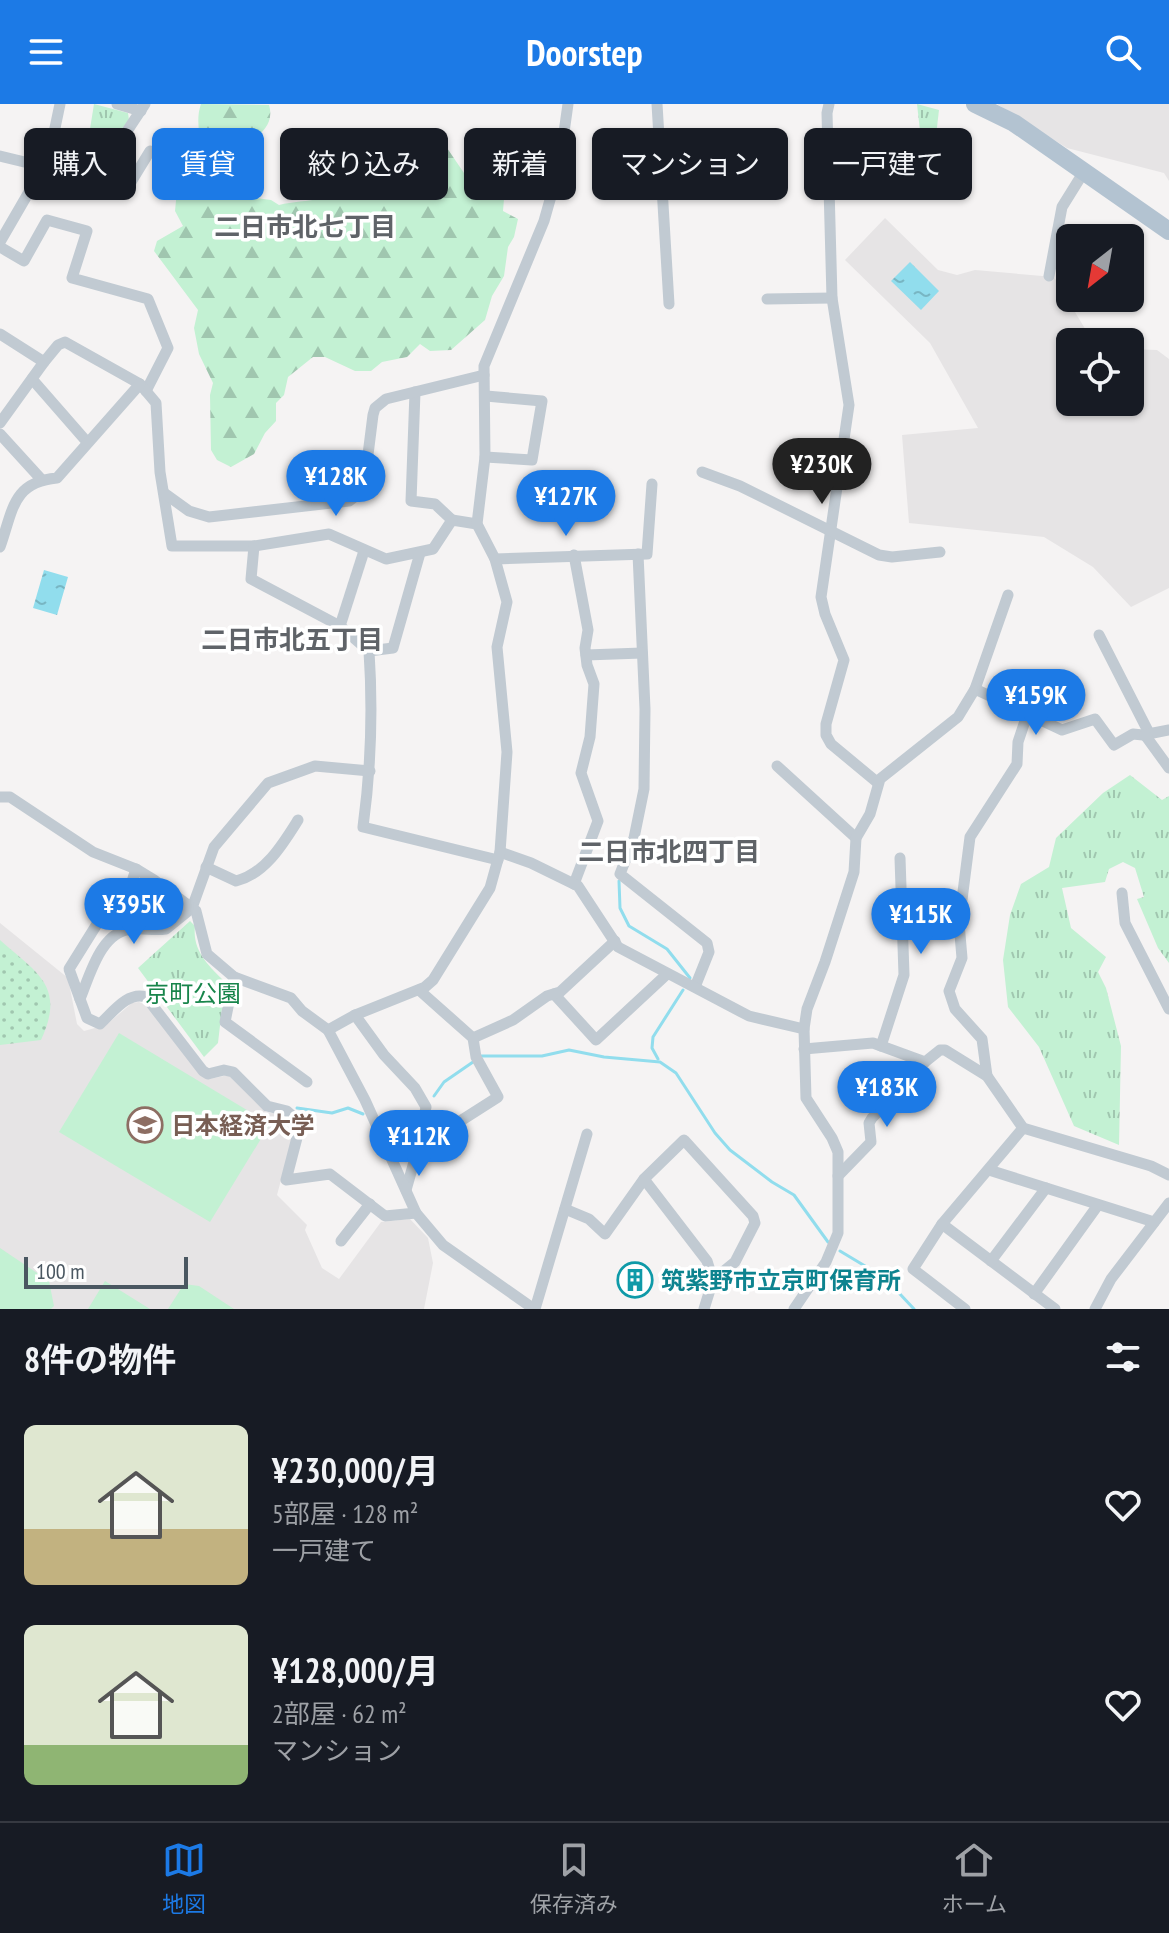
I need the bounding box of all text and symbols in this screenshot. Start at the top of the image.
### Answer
text: Doorstep [526,29,643,76]
icon: menu [24,30,68,74]
icon: search [1101,30,1145,74]
chip: 購入 [24,128,136,200]
chip: 賃貸 [152,128,264,200]
chip: 絞り込み [280,128,448,200]
chip: 新着 [464,128,576,200]
chip: マンション [592,128,788,200]
chip: 一戸建て [804,128,972,200]
district label: 二日市北七丁目 [214,210,396,243]
north arrow [1056,224,1144,312]
map controls [1056,224,1144,416]
button: locate [1056,328,1144,416]
pin: ¥230K [766,438,878,506]
text: ¥230K [790,447,854,480]
pin: ¥128K [280,450,392,518]
text: ¥128K [304,459,368,492]
pin: ¥127K [510,470,622,538]
text: ¥127K [534,479,598,512]
district label: 二日市北五丁目 [201,623,383,656]
pin: ¥159K [980,669,1092,737]
text: ¥159K [1004,678,1068,711]
district label: 二日市北四丁目 [578,835,760,868]
pin: ¥395K [78,878,190,946]
text: ¥395K [102,887,166,920]
pin: ¥115K [865,888,977,956]
text: ¥115K [889,897,953,930]
park label: 京町公園 [145,978,241,1009]
pin: ¥183K [831,1061,943,1129]
text: ¥183K [855,1070,919,1103]
school or university icon: 日本経済大学 [126,1106,164,1144]
place label: 日本経済大学 [171,1110,315,1141]
pin: ¥112K [363,1110,475,1178]
text: ¥112K [387,1119,451,1152]
scale bar [24,1253,188,1289]
text: 100 m [36,1257,85,1285]
building icon: 筑紫野市立京町保育所 [616,1261,654,1299]
place label: 筑紫野市立京町保育所 [661,1265,901,1296]
icon: filters [1101,1335,1145,1379]
text: 8件の物件 [24,1337,176,1381]
text: ¥230,000/月 [272,1448,439,1492]
icon: home [88,1457,184,1553]
icon: heart [1101,1483,1145,1527]
text: 5部屋 · 128 m² [272,1497,418,1530]
text: 一戸建て [272,1534,376,1567]
text: ¥128,000/月 [272,1648,439,1692]
icon: home [88,1657,184,1753]
icon: heart [1101,1683,1145,1727]
text: 2部屋 · 62 m² [272,1697,407,1730]
text: マンション [272,1734,402,1767]
tab: 地図 [162,1838,206,1918]
tab: 保存済み [530,1838,618,1918]
tab: ホーム [942,1838,1007,1918]

